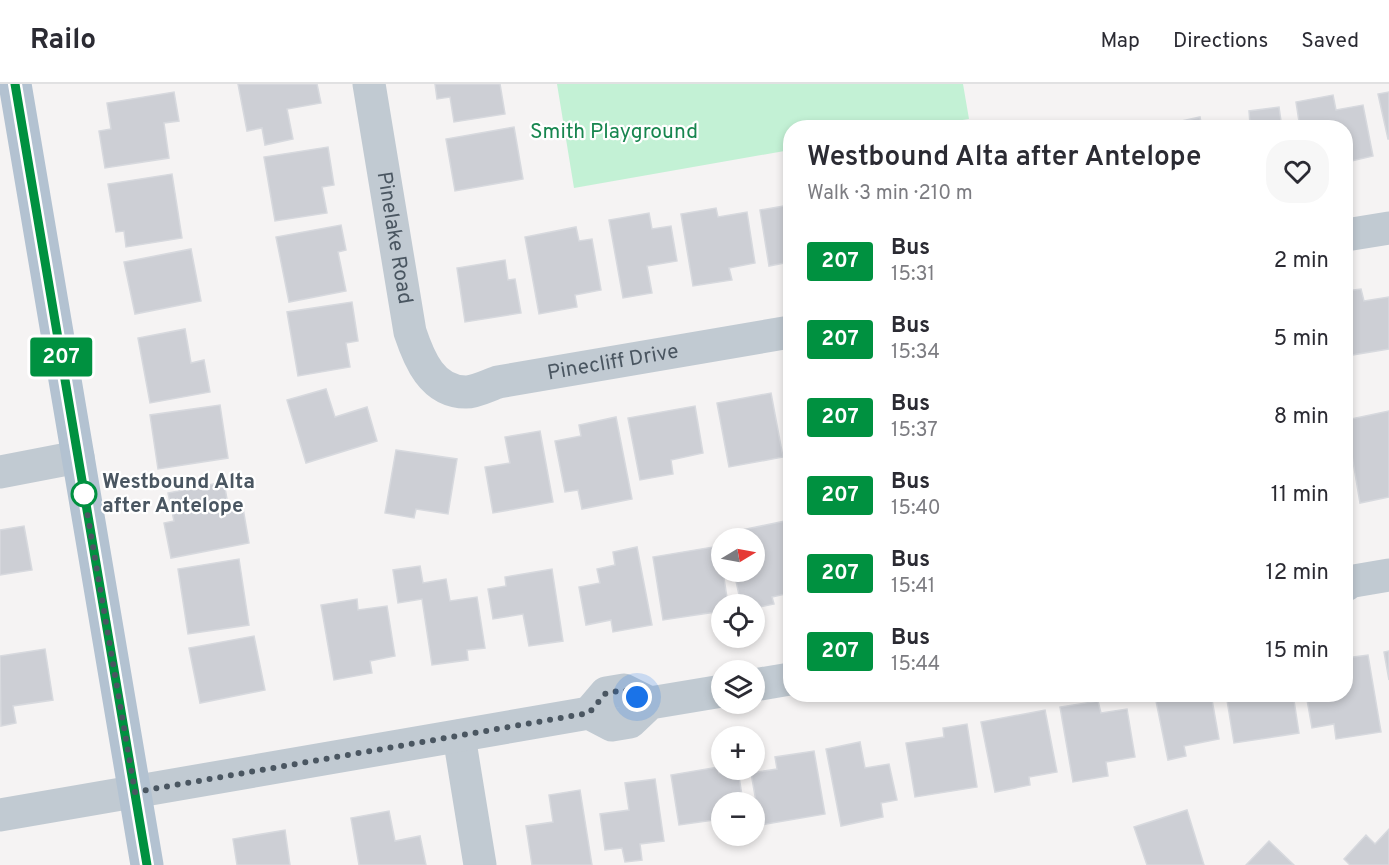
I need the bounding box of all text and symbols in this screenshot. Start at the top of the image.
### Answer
text: Railo [30,23,96,59]
text: Map [1100,28,1140,55]
text: Directions [1173,28,1268,55]
text: Saved [1301,28,1359,55]
park label: Smith Playground [530,119,698,146]
text: Westbound Alta after Antelope [807,140,1201,176]
button: heart [1266,140,1329,203]
street label: Pinelake Road [370,170,419,306]
text: Walk · 3 min · 210 m [807,181,973,207]
text: Bus [891,235,930,262]
text: 207 [821,248,859,275]
text: 2 min [1274,248,1329,275]
text: 15:31 [891,262,935,288]
text: Bus [891,313,930,340]
text: 207 [821,326,859,353]
text: 5 min [1274,326,1329,353]
line badge: 207 [26,338,95,376]
street label: Pinecliff Drive [545,338,681,387]
text: 15:34 [891,340,940,366]
text: 207 [42,344,80,371]
text: Bus [891,391,930,418]
text: 207 [821,404,859,431]
text: 8 min [1274,404,1329,431]
text: 15:37 [891,418,938,444]
place label: Westbound Alta after Antelope [102,469,255,520]
text: Bus [891,469,930,496]
marker: Westbound Alta after Antelope [71,481,97,507]
text: 207 [821,482,859,509]
text: 11 min [1271,482,1329,509]
text: 15:40 [891,496,941,522]
north arrow [711,528,765,582]
map controls [711,528,765,846]
text: Bus [891,547,930,574]
text: 207 [821,560,859,587]
text: 12 min [1266,560,1329,587]
text: 15:41 [891,574,935,600]
button: locate [711,594,765,648]
text: Bus [891,625,930,652]
text: 207 [821,638,859,665]
text: 15 min [1265,638,1329,665]
text: 15:44 [891,652,940,678]
button: layers [711,660,765,714]
your location [622,682,652,712]
button: + [711,726,765,780]
button: − [711,792,765,846]

